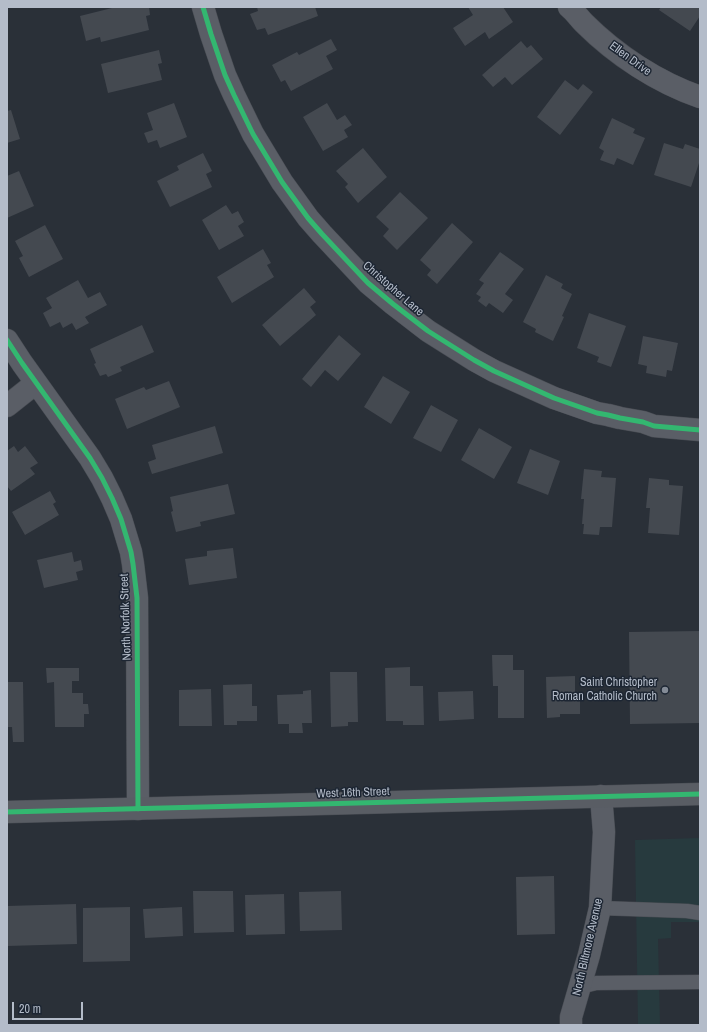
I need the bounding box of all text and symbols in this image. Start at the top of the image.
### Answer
street label: Ellen Drive [606,39,654,79]
street label: Christopher Lane [360,259,426,319]
street label: North Norfolk Street [117,573,135,661]
place label: Saint Christopher Roman Catholic Church [552,676,657,704]
marker: Saint Christopher Roman Catholic Church [660,685,670,695]
street label: West 16th Street [316,785,390,801]
street label: North Biltmore Avenue [570,897,606,997]
scale bar [14,994,85,1020]
text: 20 m [19,1001,41,1017]

